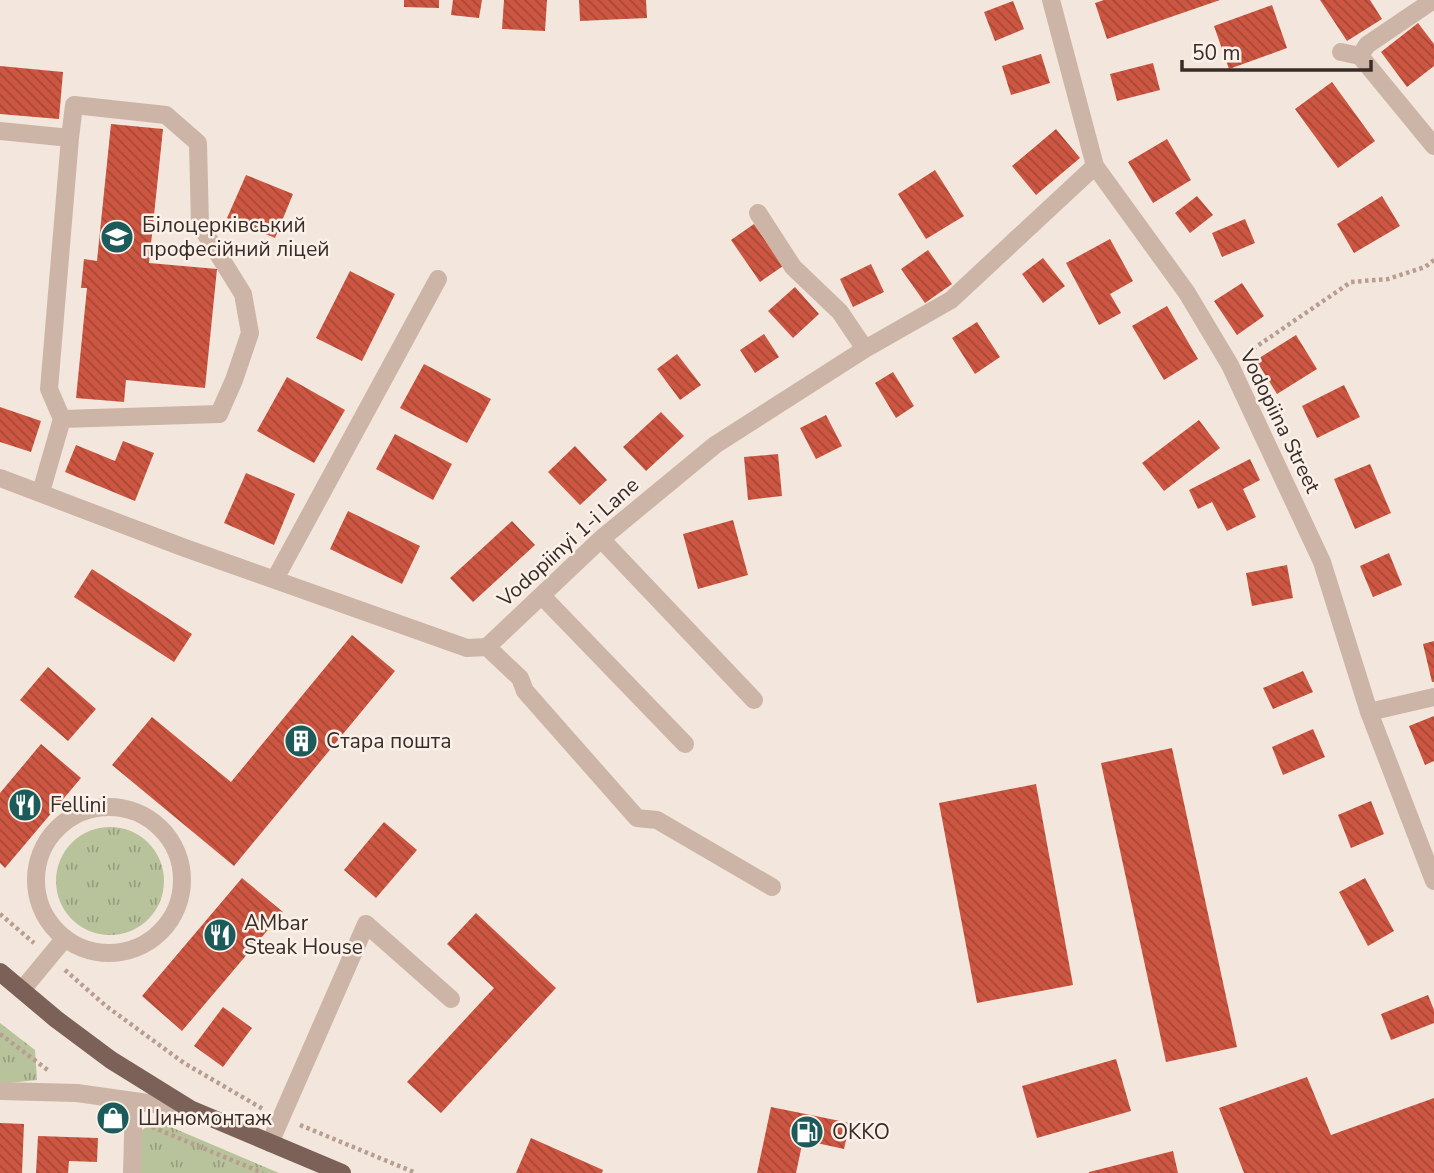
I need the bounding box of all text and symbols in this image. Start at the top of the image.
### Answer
scale bar [1182,28,1371,72]
text: 50 m [1192,39,1241,67]
place label: Білоцерківський професійний ліцей [142,211,330,263]
school or university icon: Білоцерківський професійний ліцей [98,218,136,256]
street label: Vodopiina Street [1233,344,1327,498]
street label: Vodopiinyi 1-i Lane [491,471,645,614]
building icon: Стара пошта [282,722,320,760]
place label: Стара пошта [326,727,452,755]
restaurant icon: Fellini [6,786,44,824]
place label: Fellini [50,791,106,819]
place label: AMbar Steak House [244,909,363,961]
restaurant icon: AMbar Steak House [201,916,239,954]
shop icon: Шиномонтаж [94,1099,132,1137]
place label: Шиномонтаж [138,1104,272,1132]
fuel station icon: OKKO [788,1113,826,1151]
place label: OKKO [832,1118,890,1146]

